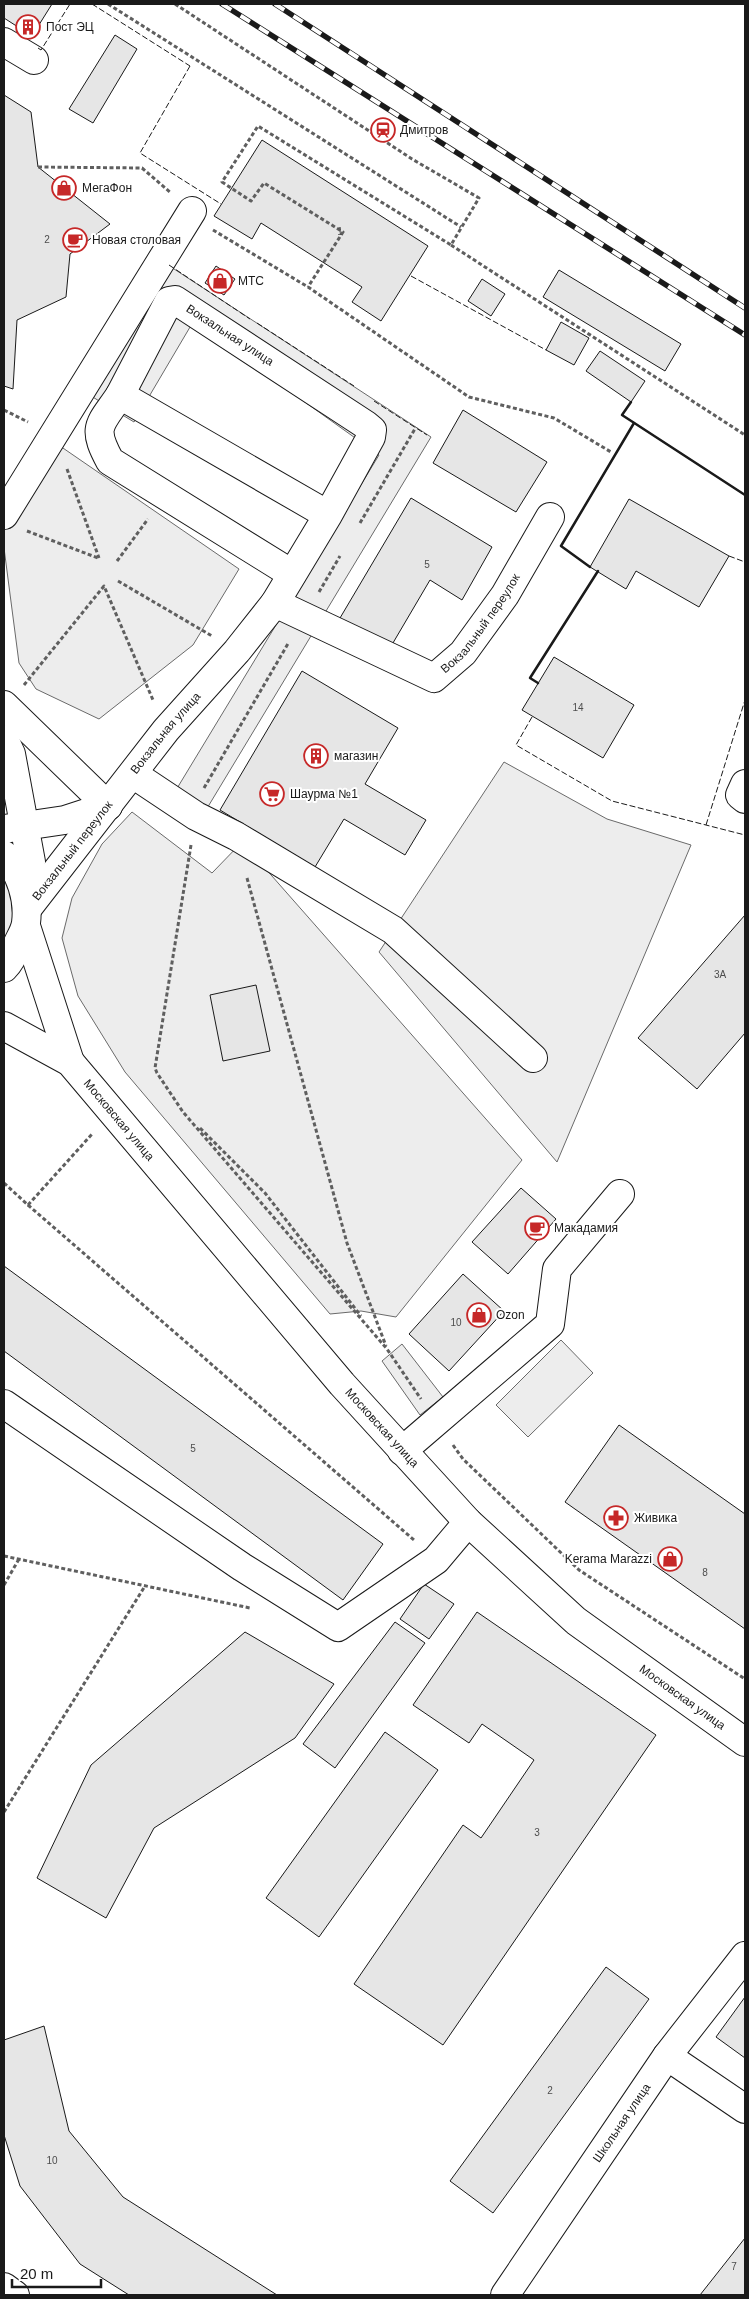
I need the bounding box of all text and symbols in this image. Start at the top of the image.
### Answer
building icon: Пост ЭЦ [15,14,41,40]
place label: Пост ЭЦ [46,20,94,34]
station icon: Дмитров [370,117,396,143]
place label: Дмитров [400,123,448,137]
shop icon: МегаФон [51,175,77,201]
place label: МегаФон [82,181,132,195]
house number: 1 [337,226,343,237]
cafe icon: Новая столовая [62,227,88,253]
place label: Новая столовая [92,233,181,247]
house number: 2 [44,234,50,245]
shop icon: МТС [207,268,233,294]
place label: МТС [238,274,264,288]
street label: Вокзальная улица [184,301,277,369]
house number: 5 [424,559,430,570]
street label: Вокзальный переулок [438,571,523,676]
street label: Вокзальная улица [128,689,204,777]
house number: 14 [572,702,584,713]
building icon: магазин [303,743,329,769]
place label: магазин [334,749,378,763]
supermarket icon: Шаурма №1 [259,781,285,807]
place label: Шаурма №1 [290,787,358,801]
street label: Вокзальный переулок [29,797,116,903]
house number: 3А [714,969,726,980]
street label: Московская улица [81,1076,157,1164]
cafe icon: Макадамия [524,1215,550,1241]
place label: Макадамия [554,1221,618,1235]
shop icon: Ozon [466,1302,492,1328]
place label: Ozon [496,1308,525,1322]
house number: 10 [450,1317,462,1328]
street label: Московская улица [342,1385,422,1471]
house number: 5 [190,1443,196,1454]
pharmacy icon: Живика [603,1505,629,1531]
place label: Живика [634,1511,677,1525]
shop icon: Kerama Marazzi [657,1546,683,1572]
place label: Kerama Marazzi [565,1552,652,1566]
house number: 8 [702,1567,708,1578]
street label: Московская улица [637,1662,728,1733]
house number: 3 [534,1827,540,1838]
street label: Школьная улица [590,2080,654,2165]
house number: 2 [547,2085,553,2096]
house number: 10 [46,2155,58,2166]
scale bar [12,2256,101,2288]
house number: 7 [731,2261,737,2272]
text: 20 m [20,2265,53,2282]

